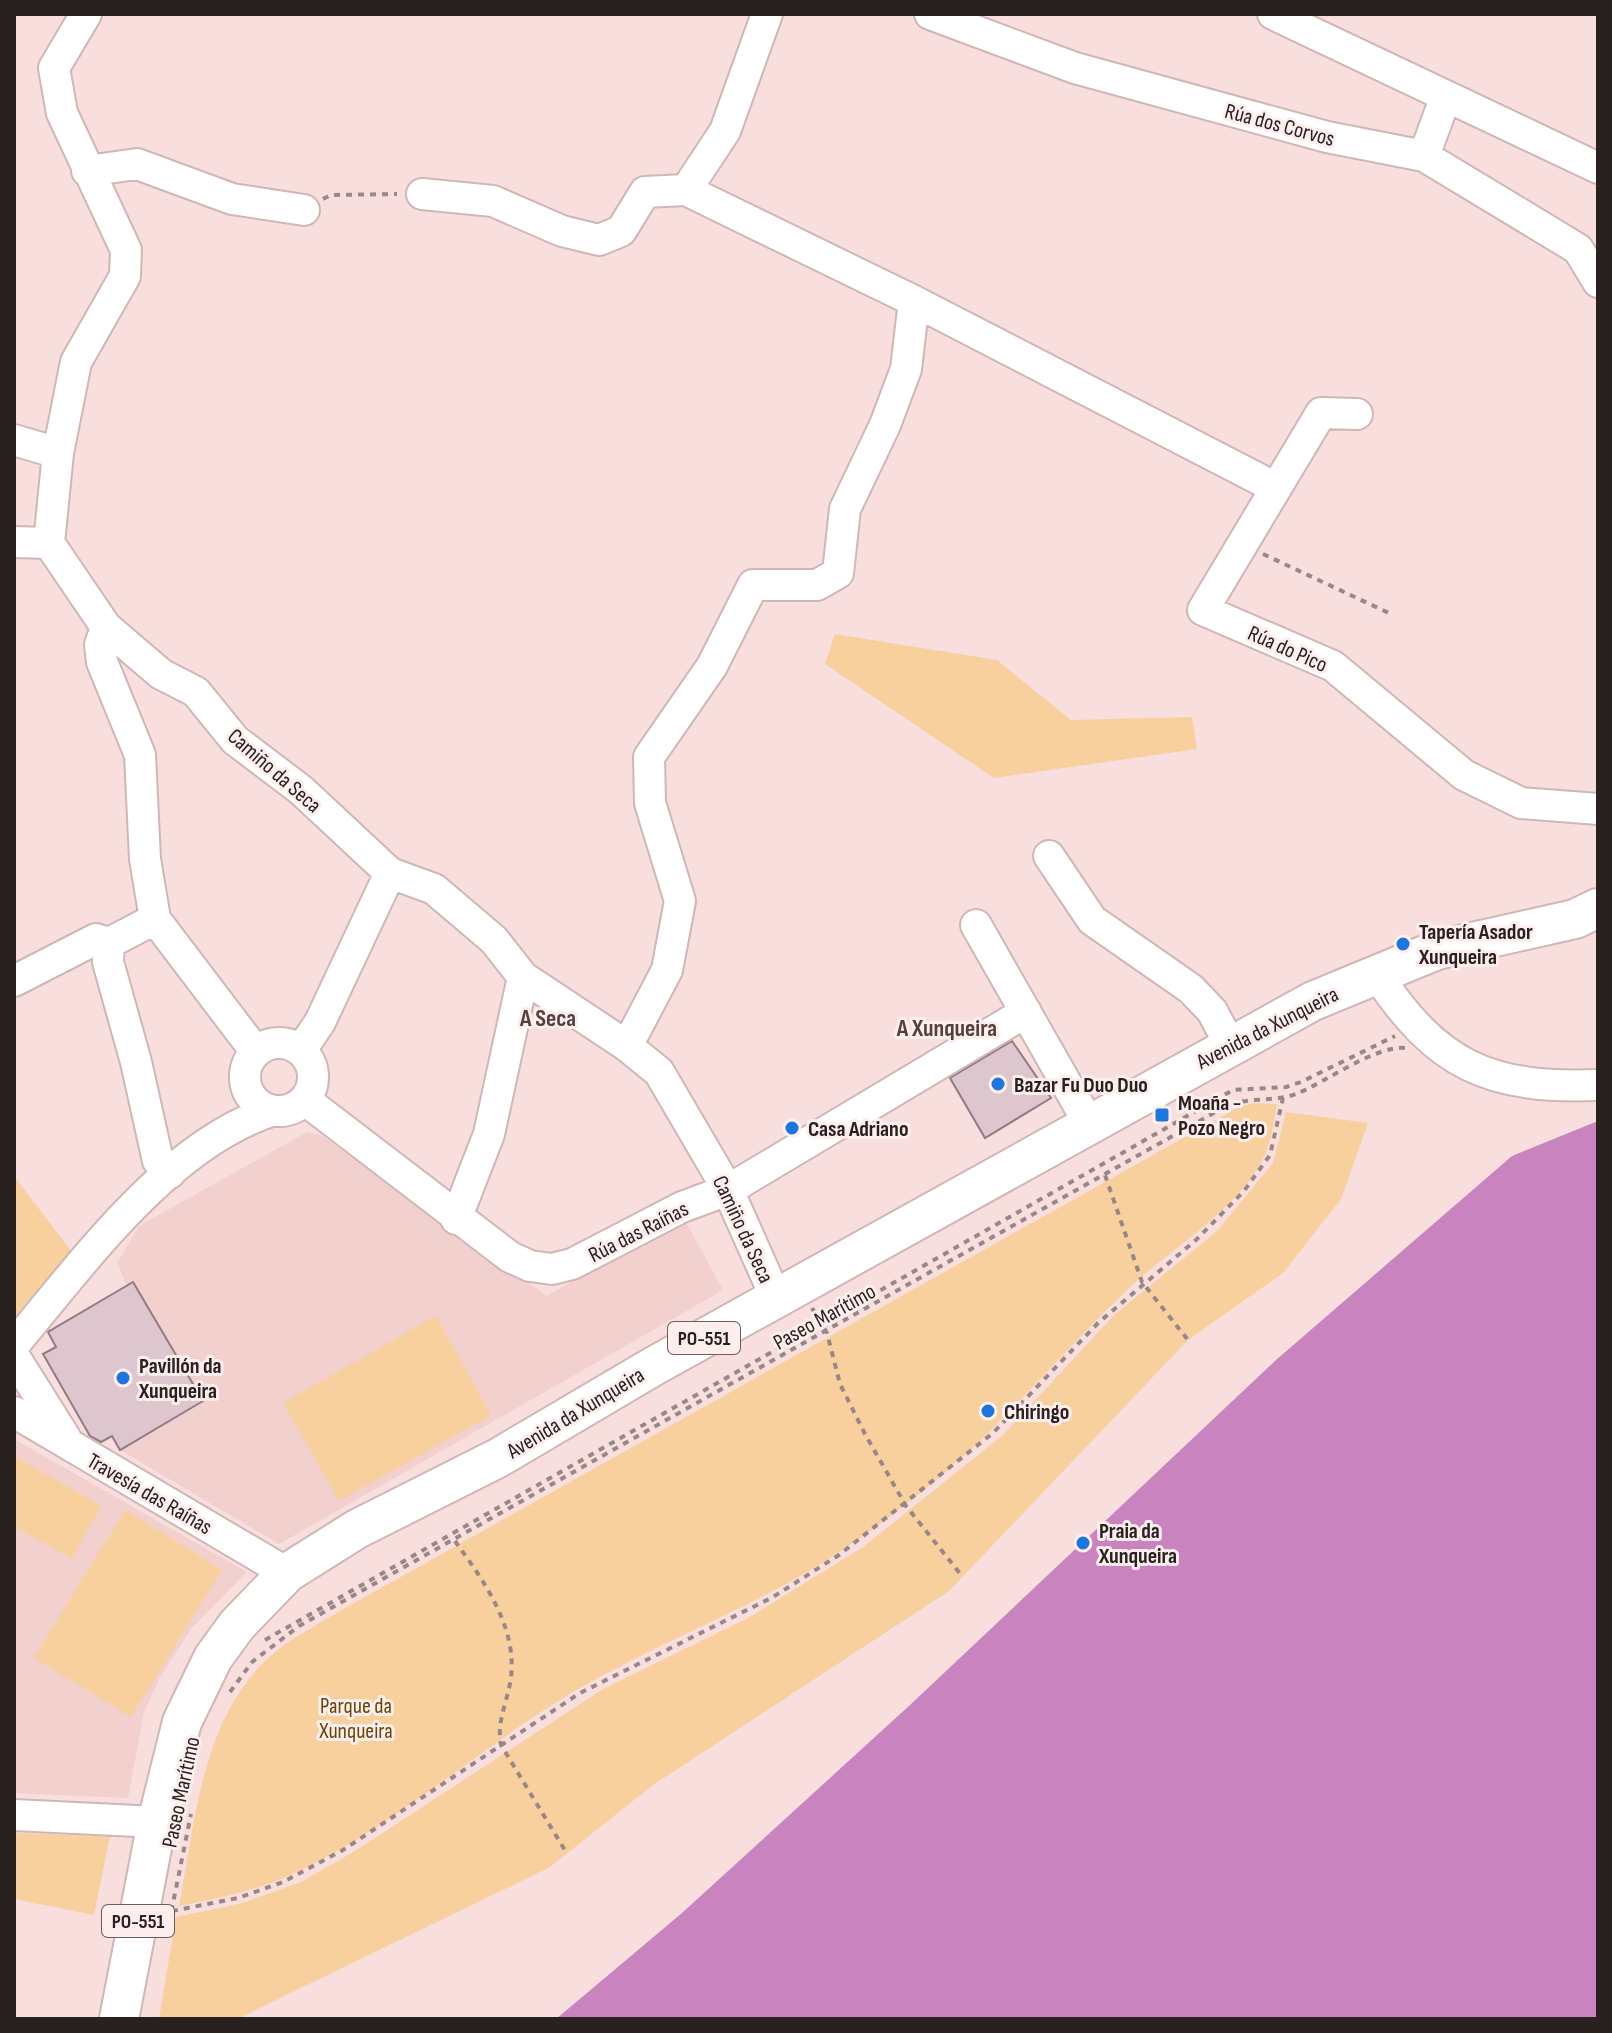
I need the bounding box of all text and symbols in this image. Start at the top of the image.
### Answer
street label: Rúa dos Corvos [1222,98,1338,153]
street label: Rúa do Pico [1243,620,1331,679]
street label: Camiño da Seca [222,723,326,819]
place label: Tapería Asador Xunqueira [1418,919,1533,971]
marker: Tapería Asador Xunqueira [1394,935,1412,953]
street label: Avenida da Xunqueira [1191,981,1343,1076]
district label: A Seca [519,1004,576,1033]
district label: A Xunqueira [896,1014,997,1043]
place label: Bazar Fu Duo Duo [1014,1072,1148,1099]
marker: Bazar Fu Duo Duo [989,1075,1007,1093]
place label: Moaña - Pozo Negro [1178,1090,1265,1142]
marker: Moaña - Pozo Negro [1153,1106,1171,1124]
place label: Casa Adriano [808,1116,908,1143]
marker: Casa Adriano [783,1119,801,1137]
street label: Camiño da Seca [706,1172,779,1288]
street label: Rúa das Raíñas [584,1196,693,1269]
street label: Paseo Marítimo [769,1278,881,1356]
road number: PO-551 [668,1322,740,1354]
place label: Pavillón da Xunqueira [138,1353,222,1405]
street label: Avenida da Xunqueira [501,1362,649,1465]
marker: Pavillón da Xunqueira [114,1369,132,1387]
place label: Chiringo [1004,1399,1069,1426]
marker: Chiringo [979,1402,997,1420]
street label: Travesía das Raíñas [82,1448,217,1541]
place label: Praia da Xunqueira [1098,1518,1177,1570]
marker: Praia da Xunqueira [1074,1534,1092,1552]
park label: Parque da Xunqueira [318,1693,393,1745]
street label: Paseo Marítimo [157,1734,206,1850]
road number: PO-551 [102,1905,174,1937]

